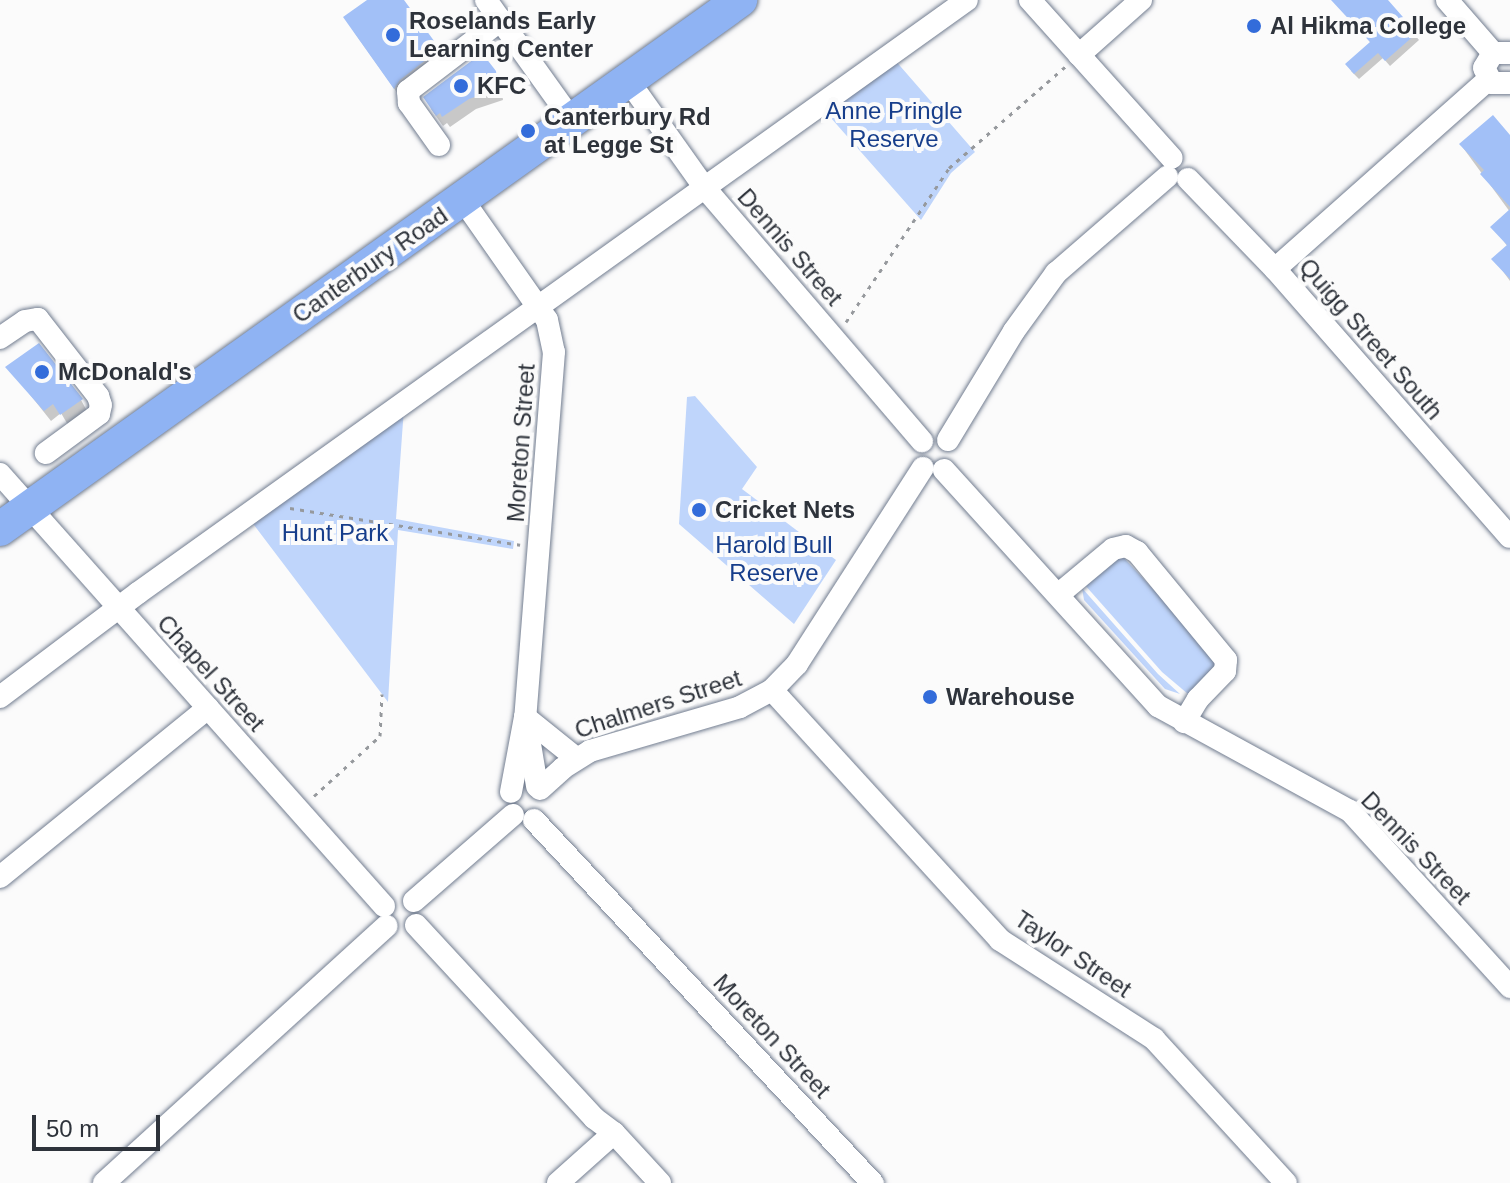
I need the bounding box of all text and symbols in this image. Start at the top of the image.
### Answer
place label: Roselands Early Learning Center [409,7,596,63]
place label: Al Hikma College [1270,12,1466,40]
marker: Al Hikma College [1245,17,1263,35]
marker: Roselands Early Learning Center [384,26,402,44]
place label: KFC [477,72,526,100]
marker: KFC [452,77,470,95]
park label: Anne Pringle Reserve [825,97,963,153]
place label: Canterbury Rd at Legge St [544,103,711,159]
marker: Canterbury Rd at Legge St [519,122,537,140]
street label: Dennis Street [731,183,849,311]
street label: Canterbury Road [287,201,453,329]
street label: Quigg Street South [1293,253,1449,425]
place label: McDonald's [58,358,192,386]
marker: McDonald's [33,363,51,381]
street label: Moreton Street [501,363,541,523]
place label: Cricket Nets [715,496,855,524]
marker: Cricket Nets [690,501,708,519]
park label: Hunt Park [282,519,388,547]
park label: Harold Bull Reserve [715,531,833,587]
street label: Chapel Street [151,609,271,737]
street label: Chalmers Street [571,664,745,744]
place label: Warehouse [946,683,1074,711]
marker: Warehouse [921,688,939,706]
street label: Dennis Street [1355,786,1477,910]
street label: Taylor Street [1009,904,1137,1004]
street label: Moreton Street [707,968,837,1104]
scale bar [36,1099,164,1149]
text: 50 m [46,1115,99,1142]

